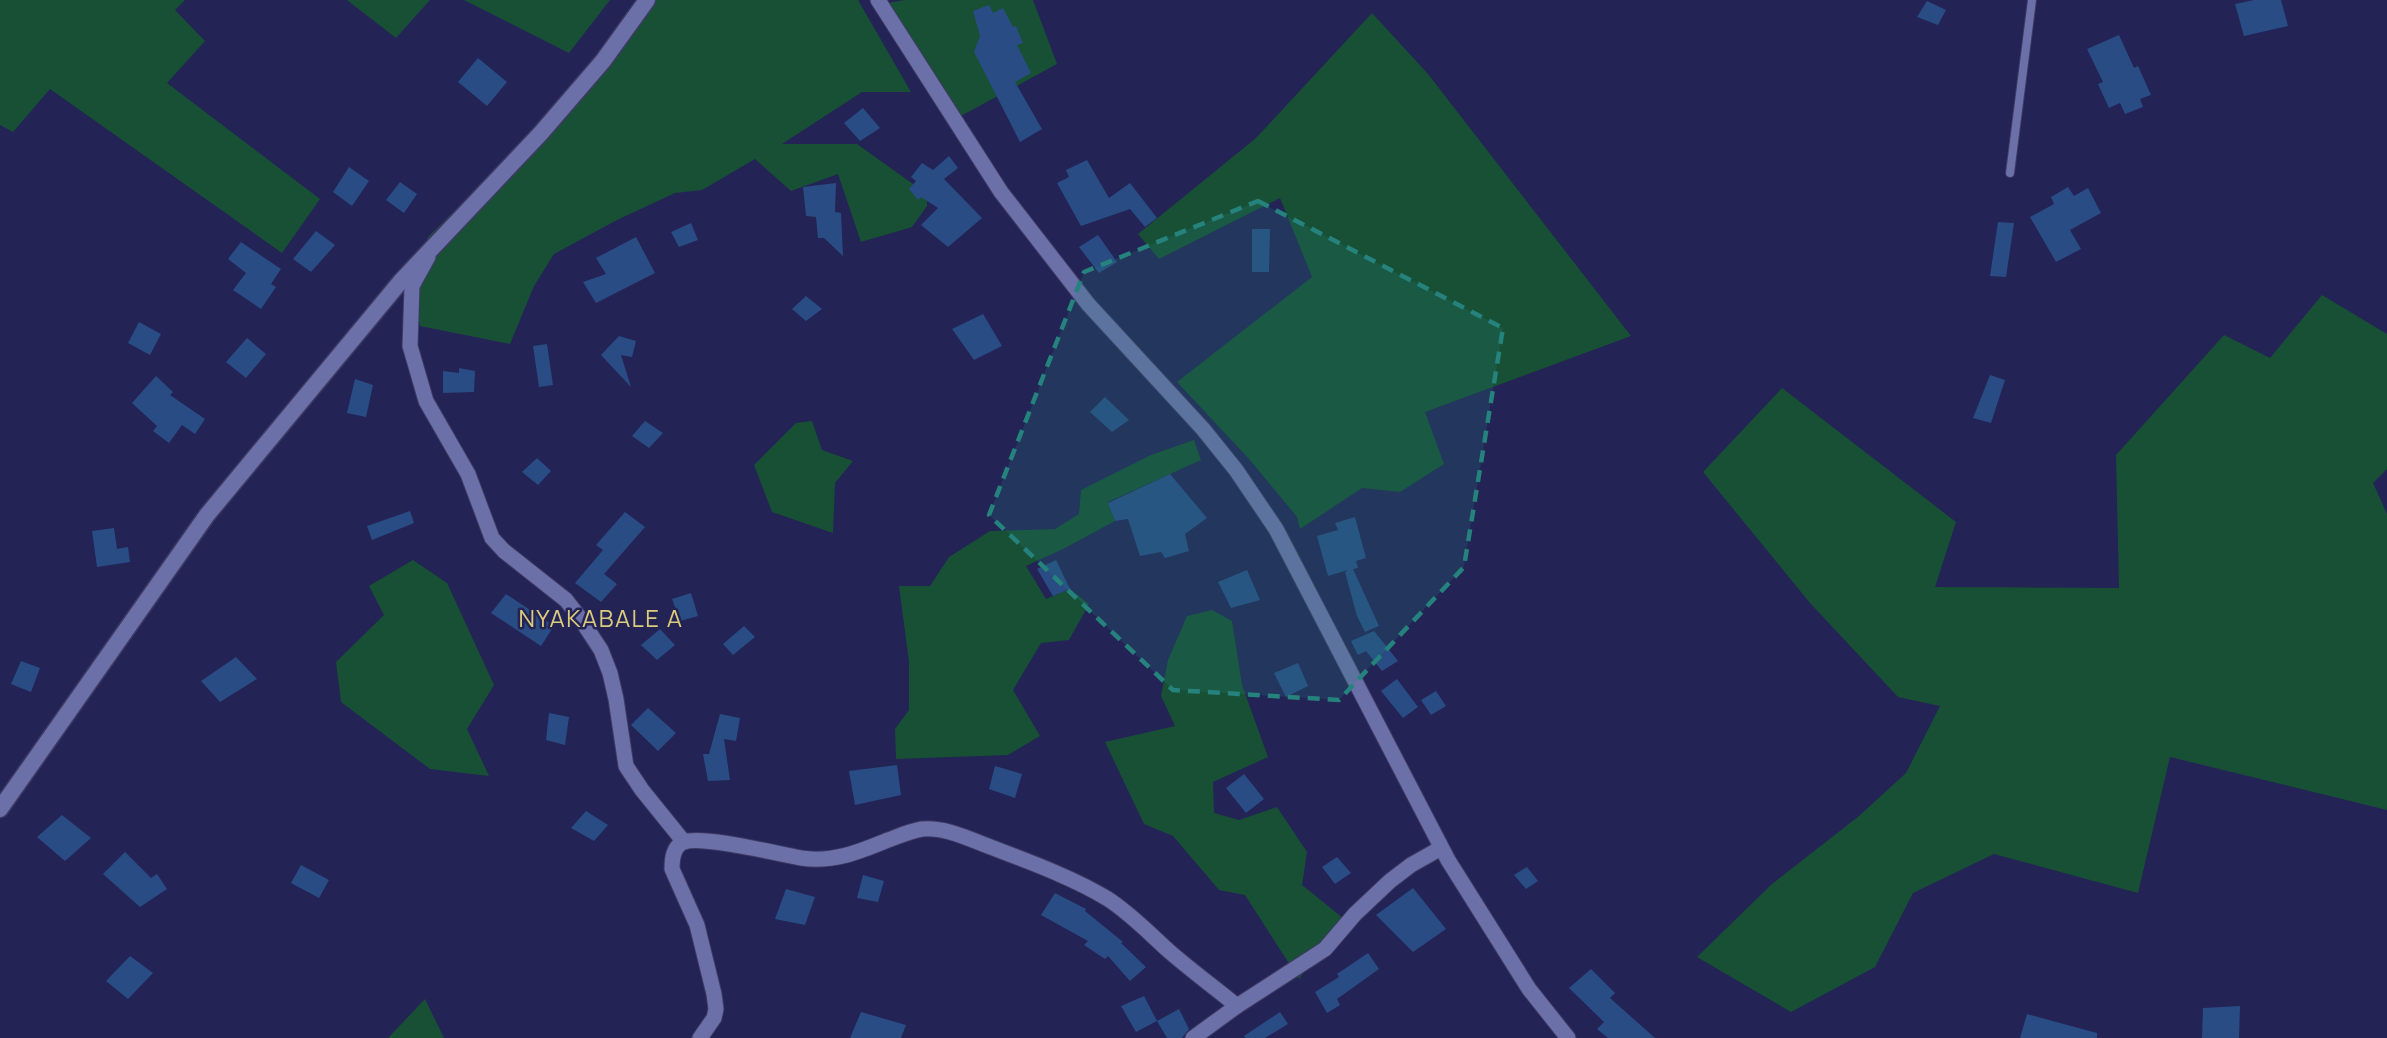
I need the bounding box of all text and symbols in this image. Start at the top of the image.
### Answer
district label: NYAKABALE A [518,601,684,634]

